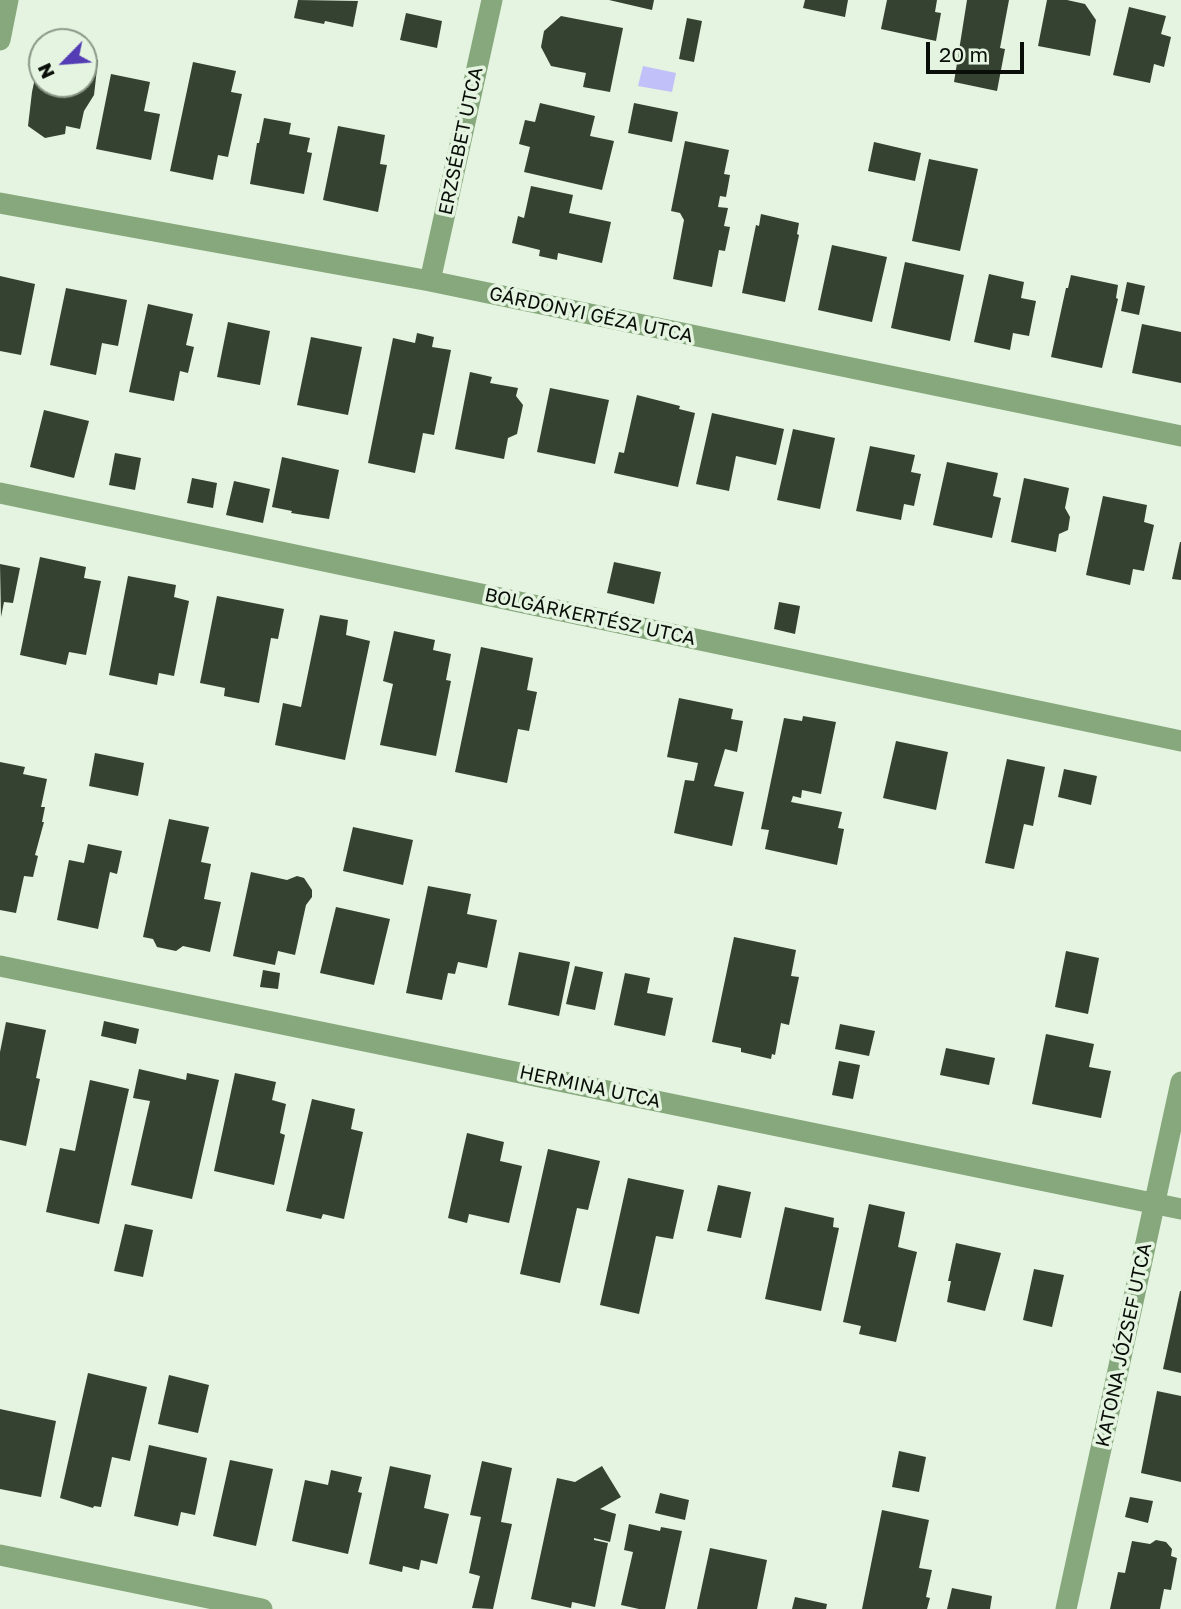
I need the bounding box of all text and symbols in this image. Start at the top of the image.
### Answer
north arrow [28,28,98,98]
scale bar [929,28,1027,72]
text: 20 m [939,41,988,67]
text: N [32,60,59,83]
street label: ERZSÉBET UTCA [434,65,488,217]
street label: GÁRDONYI GÉZA UTCA [487,282,695,348]
street label: BOLGÁRKERTÉSZ UTCA [483,584,697,650]
street label: HERMINA UTCA [517,1061,663,1113]
street label: KATONA JÓZSEF UTCA [1091,1241,1157,1449]

